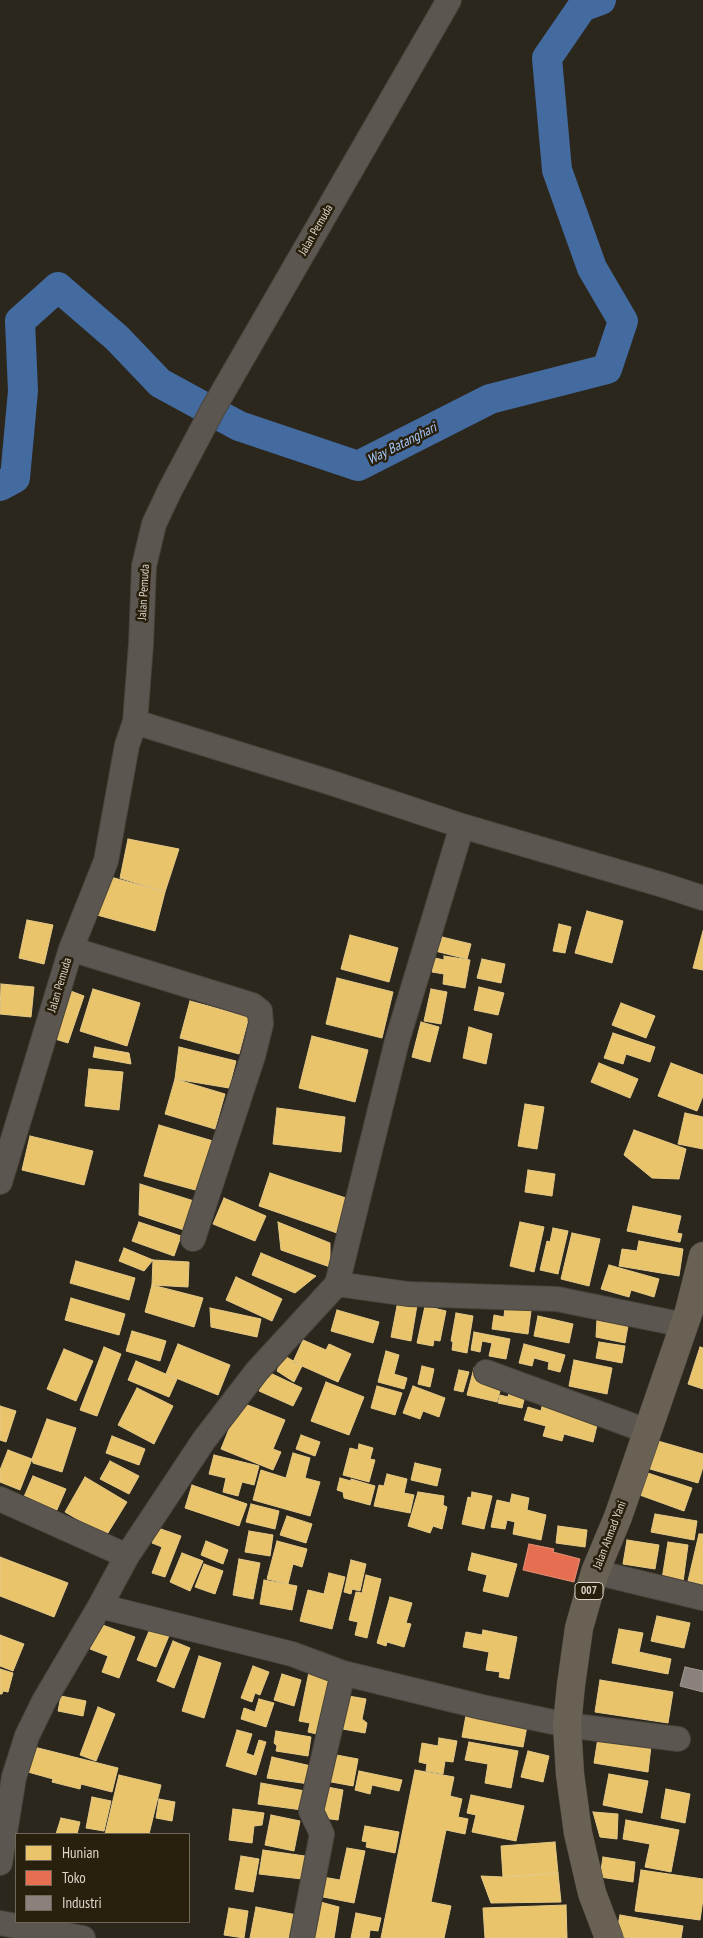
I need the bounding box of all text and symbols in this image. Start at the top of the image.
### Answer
street label: Jalan Pemuda [296,202,336,258]
water label: Way Batanghari [365,419,439,469]
street label: Jalan Pemuda [135,564,153,620]
street label: Jalan Pemuda [45,956,75,1014]
street label: Jalan Ahmad Yani [590,1499,630,1571]
road number: 007 [575,1582,603,1600]
legend [15,1833,190,1923]
text: Hunian [62,1843,99,1862]
text: Toko [62,1868,86,1887]
text: Industri [62,1893,102,1912]

